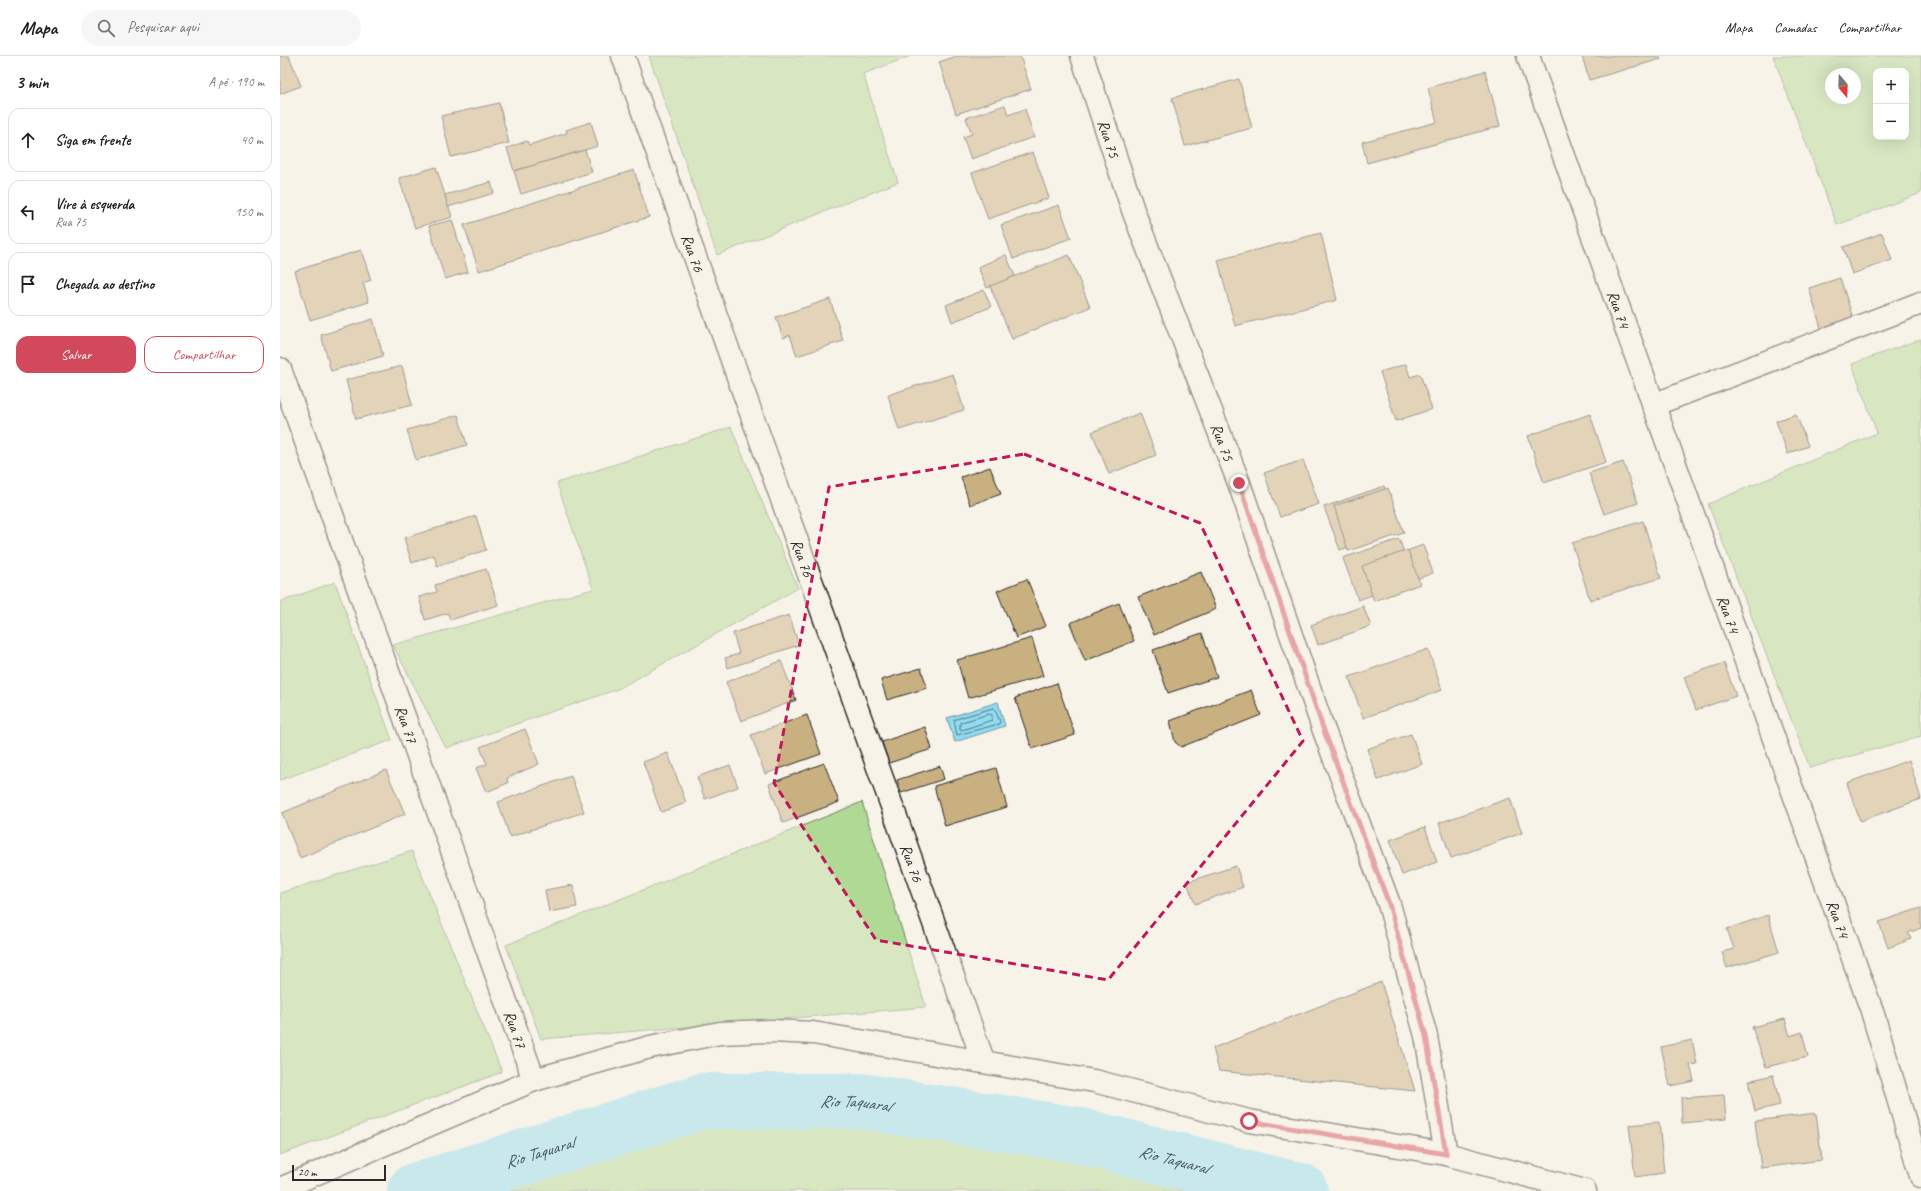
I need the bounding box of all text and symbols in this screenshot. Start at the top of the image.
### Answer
search box [81,10,361,46]
text: Mapa [20,16,57,40]
icon: search [95,17,117,39]
text: Pesquisar aqui [127,18,199,37]
text: Mapa [1725,19,1752,36]
text: Camadas [1774,19,1817,36]
text: Compartilhar [1839,19,1901,36]
north arrow [1825,68,1861,104]
map controls [1873,68,1909,140]
button: + [1873,68,1909,104]
text: 3 min [16,72,49,93]
text: A pé · 190 m [208,74,264,90]
button: − [1873,104,1909,140]
street label: Rua 75 [1093,117,1124,161]
icon: ahead [17,129,39,151]
text: Siga em frente [55,131,131,150]
text: 40 m [241,132,263,148]
text: Vire à esquerda [55,195,134,214]
icon: left [17,201,39,223]
text: 150 m [235,204,263,220]
text: Rua 75 [55,214,86,230]
street label: Rua 76 [677,231,709,275]
icon: arrive [17,273,39,295]
text: Chegada ao destino [55,275,154,294]
street label: Rua 74 [1602,288,1635,333]
button: Salvar [16,336,136,373]
button: Compartilhar [144,336,264,373]
street label: Rua 75 [1206,421,1239,465]
route end [1230,474,1248,492]
street label: Rua 76 [786,536,818,580]
street label: Rua 74 [1712,593,1745,638]
street label: Rua 77 [390,703,422,747]
street label: Rua 76 [895,841,928,885]
street label: Rua 74 [1822,897,1854,942]
street label: Rua 77 [499,1008,531,1052]
water label: Rio Taquaral [820,1091,898,1118]
route start [1240,1112,1258,1130]
water label: Rio Taquaral [502,1130,582,1173]
water label: Rio Taquaral [1137,1141,1216,1180]
scale bar [292,1163,386,1182]
text: 20 m [298,1165,317,1179]

